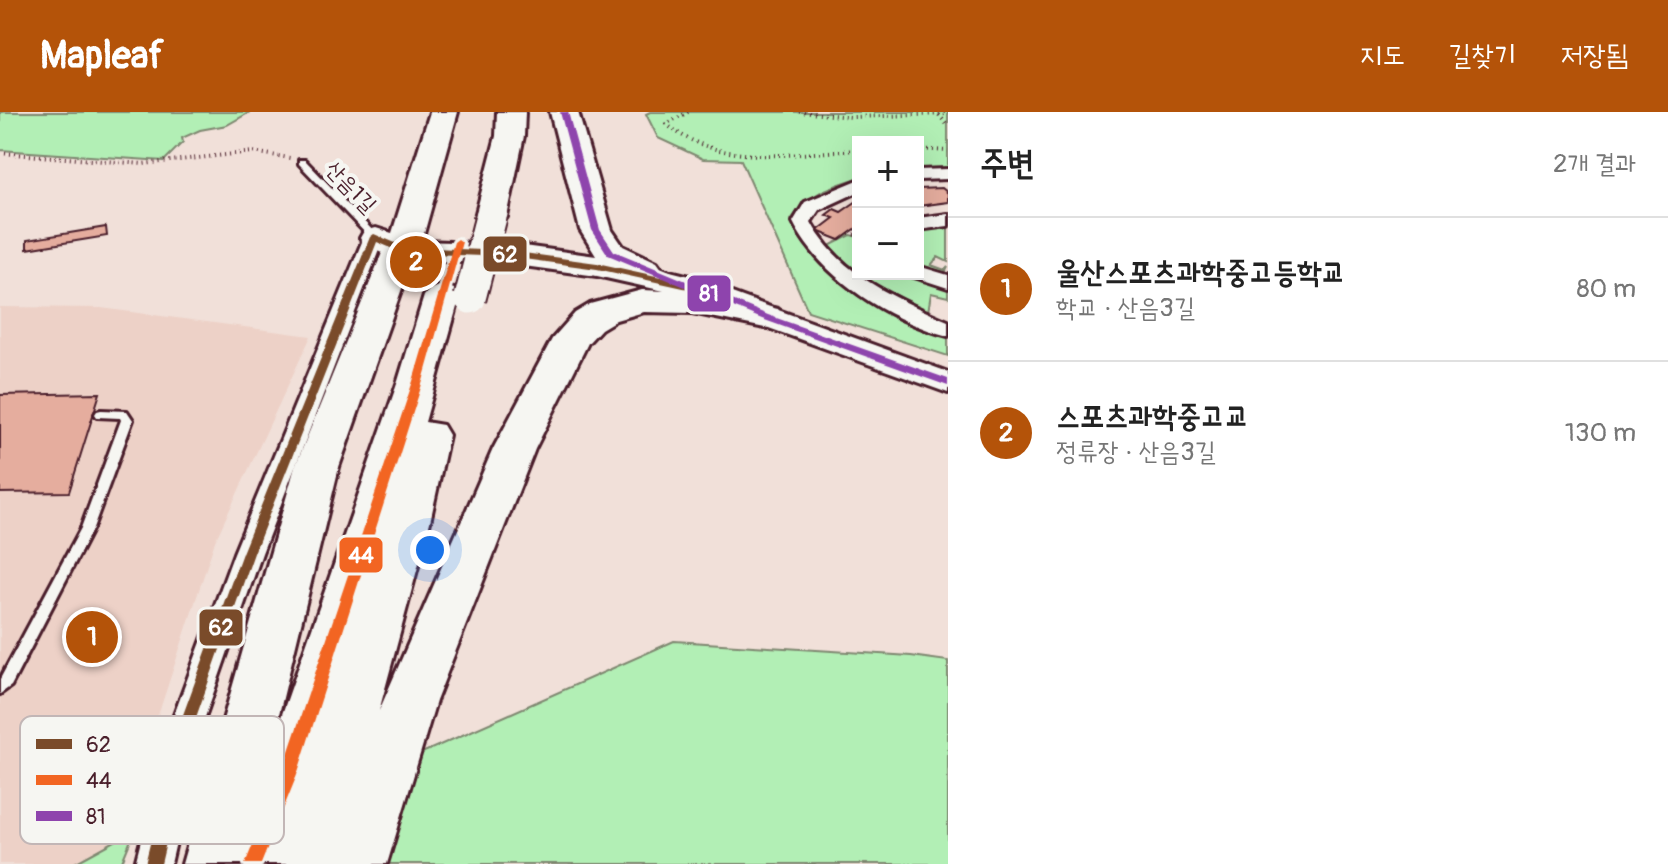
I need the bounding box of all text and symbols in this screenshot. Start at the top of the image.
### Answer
text: Mapleaf [40,32,164,80]
text: 지도 [1360,38,1405,73]
text: 길찾기 [1449,38,1516,73]
text: 저장됨 [1560,38,1628,73]
map controls [852,136,924,280]
button: + [852,136,924,208]
text: 주변 [980,142,1035,185]
text: 2개 결과 [1553,148,1636,180]
street label: 산음1길 [319,155,383,219]
button: − [852,208,924,280]
pin: 2 [390,232,442,292]
line badge: 62 [482,235,528,273]
text: 62 [492,241,518,269]
text: 울산스포츠과학중고등학교 [1056,254,1346,291]
text: 1 [1001,273,1011,305]
text: 80 m [1576,273,1636,305]
line badge: 81 [686,274,732,313]
text: 81 [699,280,719,308]
text: 학교 · 산음3길 [1056,292,1195,324]
text: 스포츠과학중고교 [1056,398,1249,435]
text: 2 [999,417,1013,449]
text: 130 m [1565,417,1636,449]
text: 정류장 · 산음3길 [1056,436,1216,468]
your location [410,530,450,570]
line badge: 44 [338,536,384,574]
text: 44 [348,542,374,570]
pin: 1 [66,607,118,667]
line badge: 62 [198,608,244,647]
text: 62 [208,614,234,642]
legend [20,716,284,844]
text: 62 [86,731,111,759]
text: 44 [86,767,112,795]
text: 81 [86,803,106,831]

